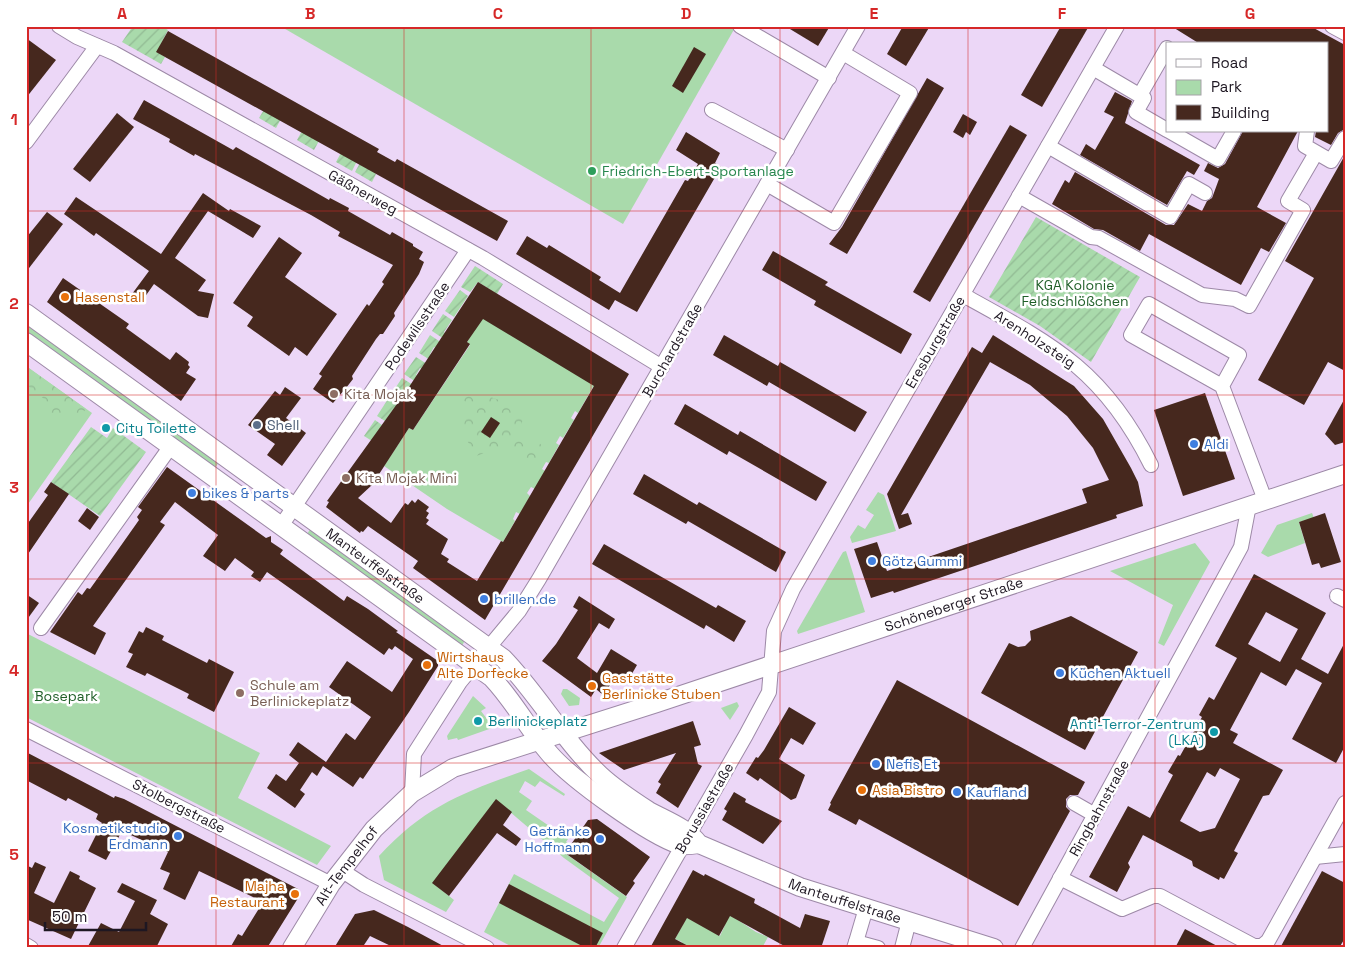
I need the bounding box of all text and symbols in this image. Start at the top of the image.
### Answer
text: A [117,3,127,24]
text: B [305,3,315,24]
text: C [493,3,503,24]
text: D [681,3,691,24]
text: E [870,3,879,24]
text: F [1058,3,1067,24]
text: G [1245,3,1255,24]
legend [1166,42,1328,132]
text: Road [1211,53,1248,72]
text: Park [1211,77,1242,96]
text: Building [1211,103,1270,122]
text: 1 [10,109,18,130]
place label: Friedrich-Ebert-Sportanlage [602,162,794,180]
marker: Friedrich-Ebert-Sportanlage [586,165,598,177]
street label: Gäßnerweg [325,166,401,218]
park label: KGA Kolonie Feldschlößchen [1021,276,1129,310]
street label: Podewilsstraße [381,278,453,374]
place label: Hasenstall [75,288,145,306]
marker: Hasenstall [59,291,71,303]
street label: Eresburgstraße [901,292,969,392]
text: 2 [9,293,19,314]
street label: Burchardstraße [638,300,706,400]
street label: Arenholzsteig [991,306,1079,372]
place label: Kita Mojak [344,385,414,403]
marker: Kita Mojak [328,388,340,400]
place label: Shell [267,416,299,434]
place label: City Toilette [116,419,197,437]
marker: Shell [251,419,263,431]
marker: City Toilette [100,422,112,434]
place label: Aldi [1204,435,1229,453]
marker: Aldi [1188,438,1200,450]
place label: Kita Mojak Mini [356,469,457,487]
marker: Kita Mojak Mini [340,472,352,484]
text: 3 [9,477,19,498]
place label: bikes & parts [202,484,289,502]
marker: bikes & parts [186,487,198,499]
street label: Manteuffelstraße [322,524,428,607]
place label: Götz Gummi [882,552,962,570]
marker: Götz Gummi [866,555,878,567]
street label: Schöneberger Straße [882,573,1025,636]
place label: brillen.de [494,590,556,608]
marker: brillen.de [478,593,490,605]
place label: Wirtshaus Alte Dorfecke [437,648,529,682]
marker: Wirtshaus Alte Dorfecke [421,659,433,671]
text: 4 [9,660,19,681]
place label: Küchen Aktuell [1070,664,1171,682]
marker: Küchen Aktuell [1054,667,1066,679]
place label: Gaststätte Berlinicke Stuben [602,669,721,703]
place label: Schule am Berlinickeplatz [250,676,349,710]
marker: Gaststätte Berlinicke Stuben [586,680,598,692]
park label: Bosepark [34,687,98,705]
marker: Schule am Berlinickeplatz [234,687,246,699]
place label: Berlinickeplatz [488,712,587,730]
marker: Berlinickeplatz [472,715,484,727]
place label: Anti-Terror-Zentrum (LKA) [1070,715,1204,749]
marker: Anti-Terror-Zentrum (LKA) [1208,726,1220,738]
place label: Nefis Et [886,755,938,773]
street label: Ringbahnstraße [1065,756,1133,860]
marker: Nefis Et [870,758,882,770]
street label: Borussiastraße [671,759,737,857]
street label: Stolbergstraße [129,775,229,837]
place label: Asia Bistro [872,781,943,799]
place label: Kaufland [967,783,1027,801]
marker: Asia Bistro [856,784,868,796]
marker: Kaufland [951,786,963,798]
place label: Kosmetikstudio Erdmann [63,819,168,853]
street label: Alt-Tempelhof [311,822,382,909]
place label: Getränke Hoffmann [525,822,590,856]
marker: Kosmetikstudio Erdmann [172,830,184,842]
marker: Getränke Hoffmann [594,833,606,845]
text: 5 [9,844,19,865]
street label: Manteuffelstraße [786,874,904,927]
place label: Majha Restaurant [210,877,285,911]
marker: Majha Restaurant [289,888,301,900]
scale bar [45,899,146,931]
text: 50 m [52,907,87,926]

